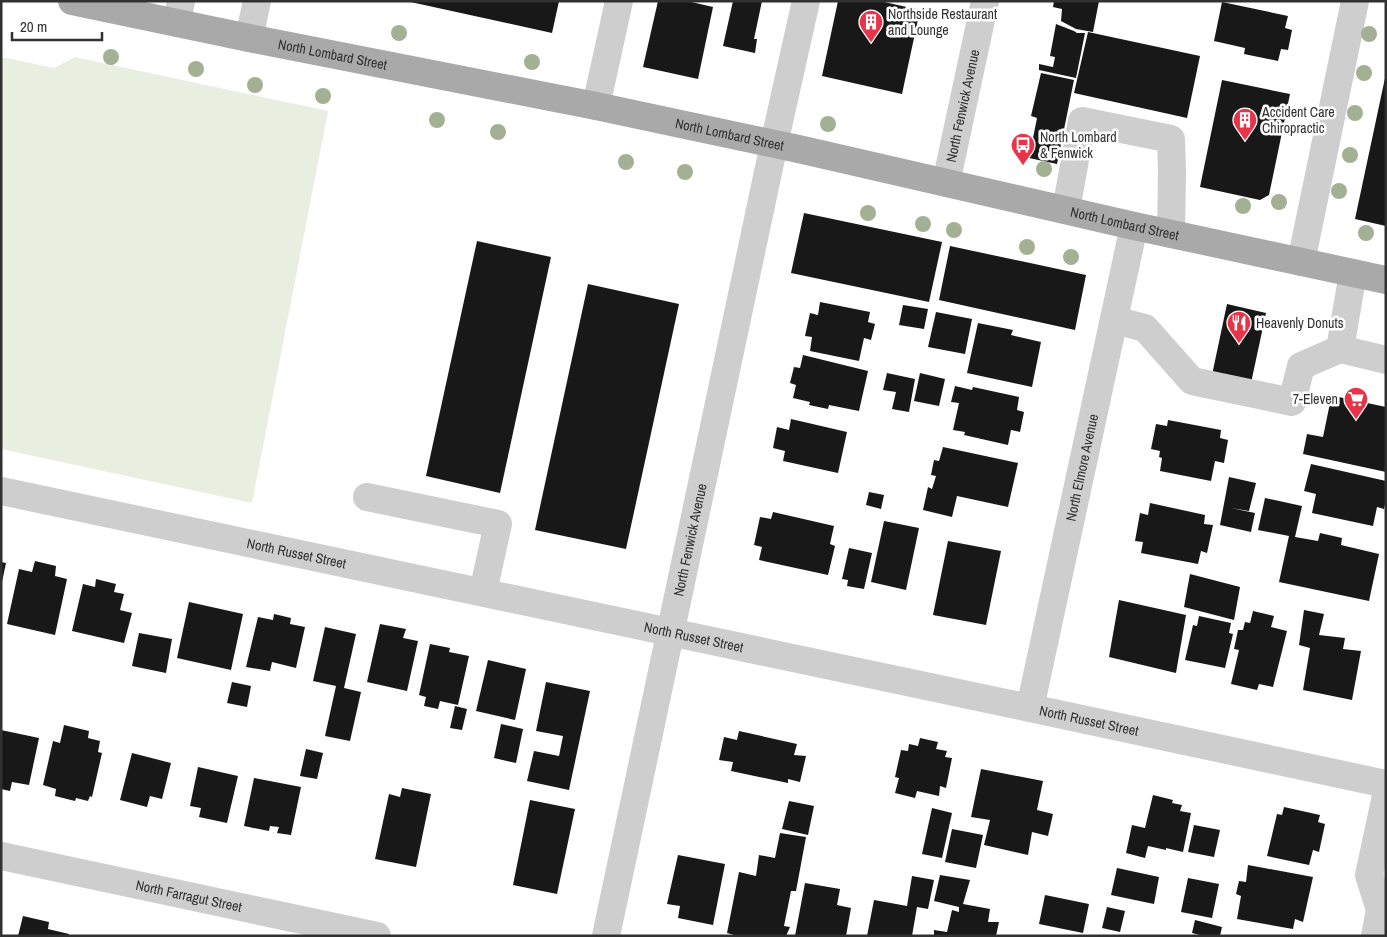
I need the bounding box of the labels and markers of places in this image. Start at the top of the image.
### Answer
place label: Northside Restaurant and Lounge [888,5,997,39]
building icon: Northside Restaurant and Lounge [858,9,884,43]
place label: Accident Care Chiropractic [1261,103,1335,137]
building icon: Accident Care Chiropractic [1232,107,1258,141]
place label: North Lombard & Fenwick [1040,128,1117,162]
bus stop icon: North Lombard & Fenwick [1010,132,1036,166]
restaurant icon: Heavenly Donuts [1226,310,1252,344]
place label: Heavenly Donuts [1256,314,1344,332]
supermarket icon: 7-Eleven [1343,386,1369,420]
place label: 7-Eleven [1293,390,1338,408]

